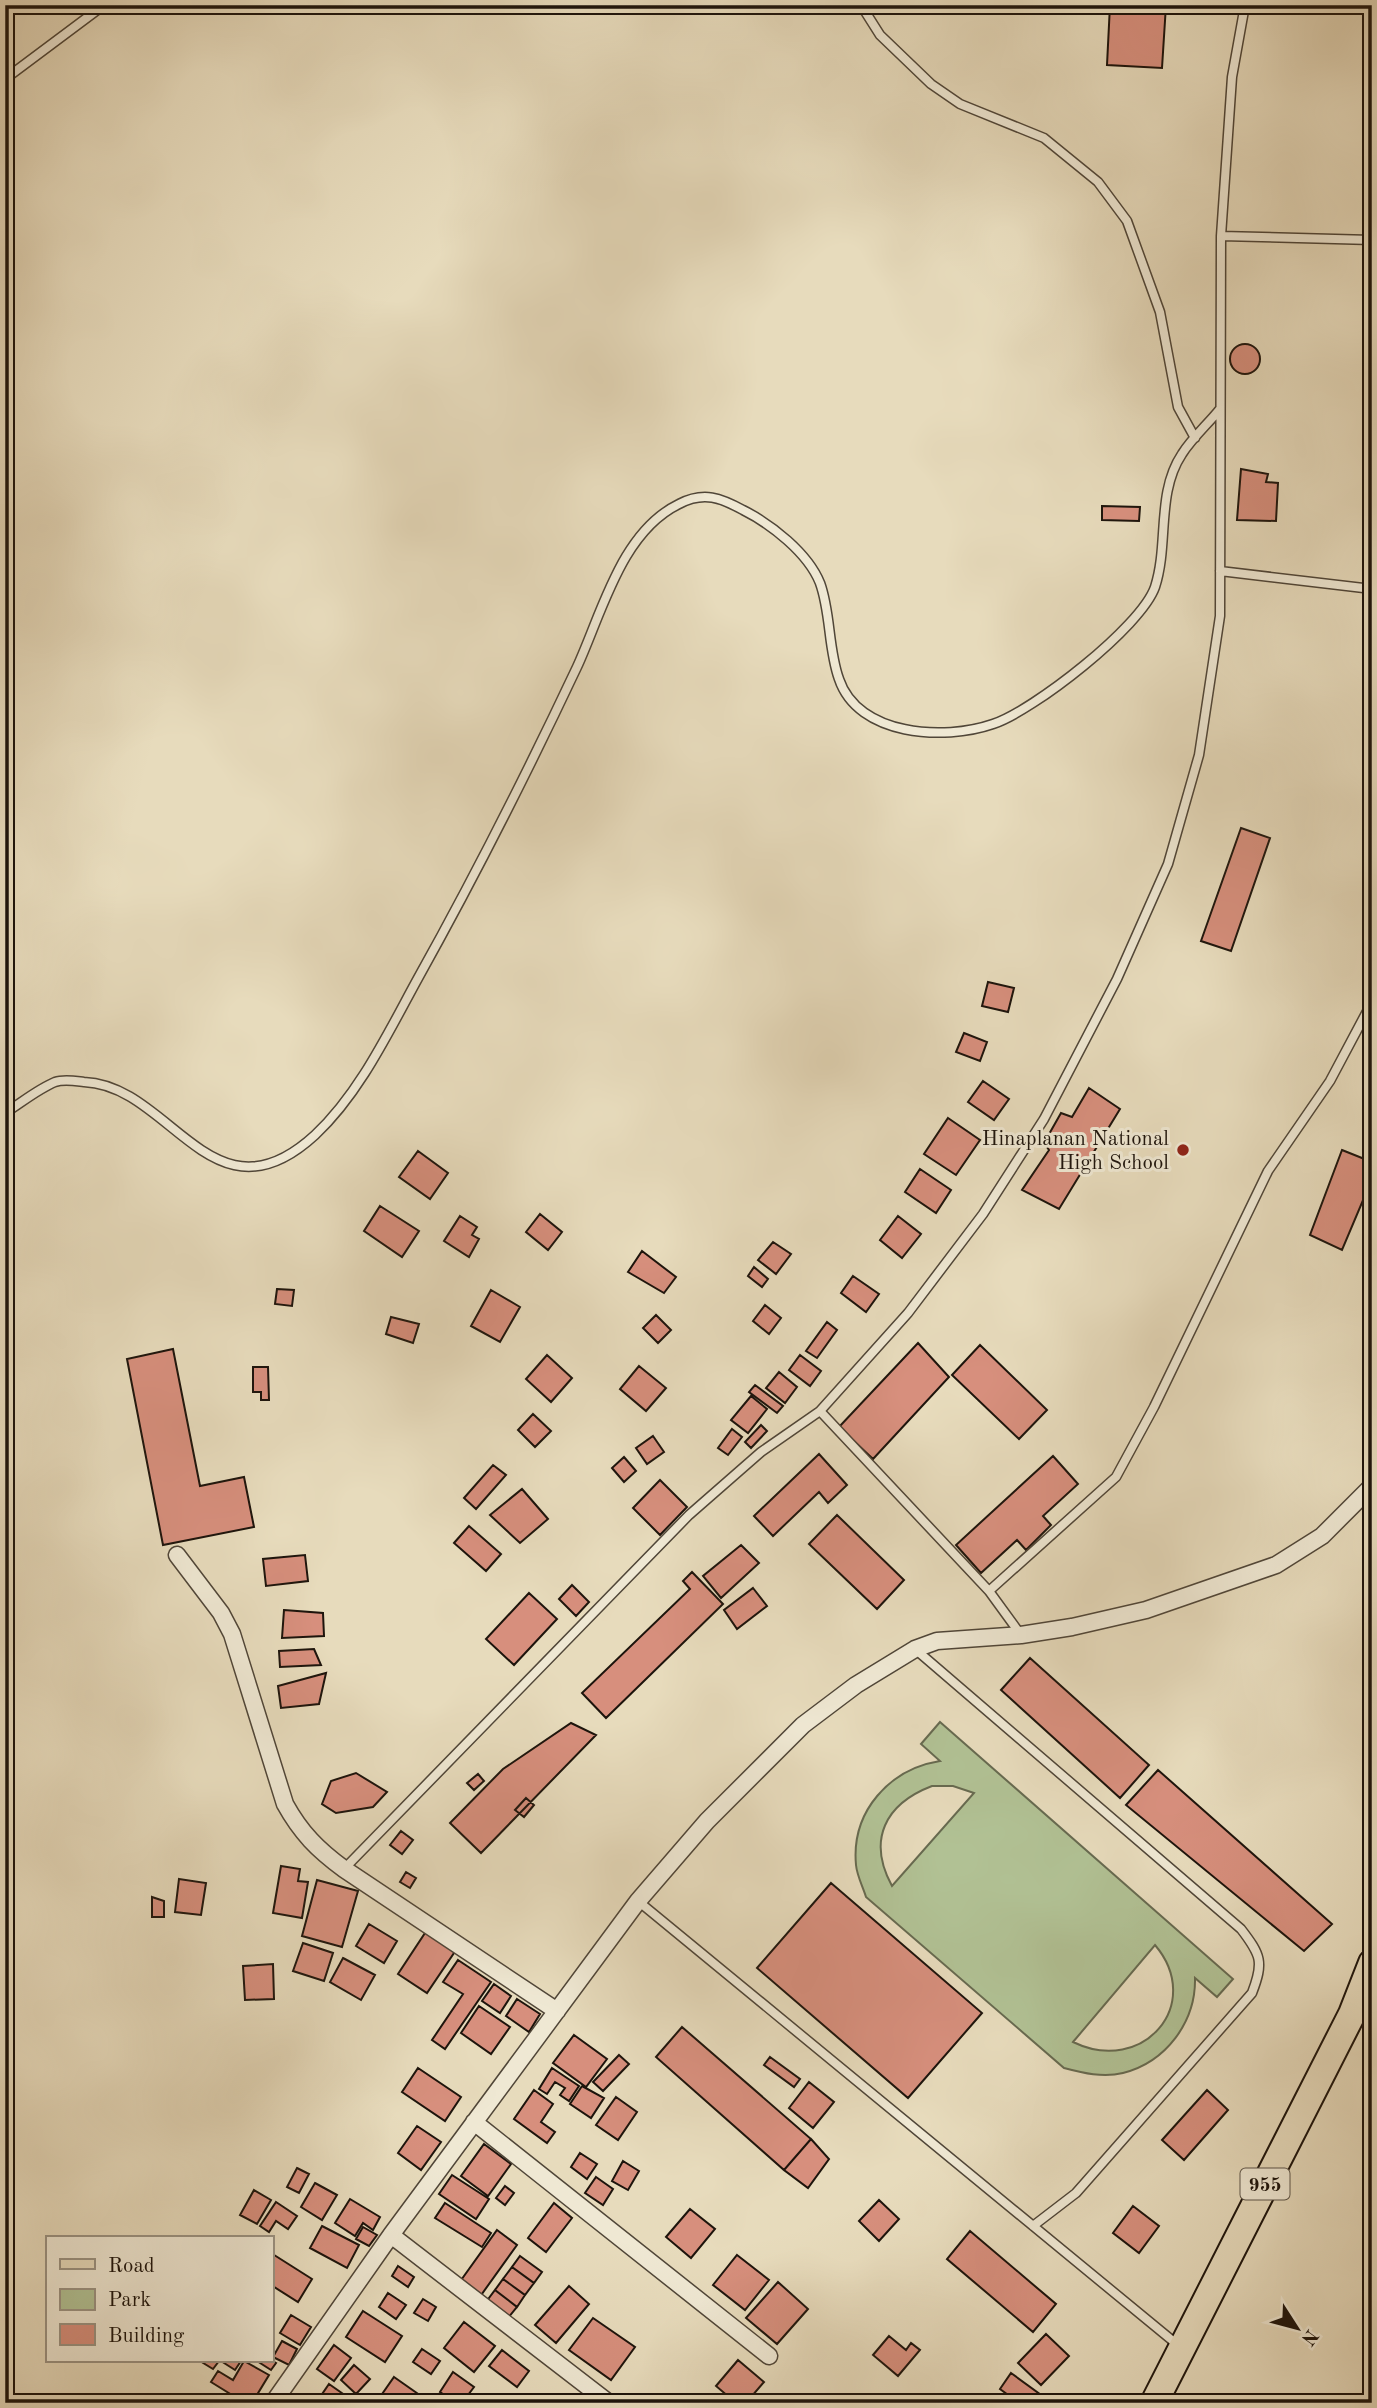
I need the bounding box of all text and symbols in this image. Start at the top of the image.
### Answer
place label: Hinaplanan National High School [982,1129,1169,1174]
marker: Hinaplanan National High School [1175,1142,1191,1158]
road number: 955 [1240,2168,1290,2200]
legend [46,2236,273,2362]
text: Road [108,2256,155,2277]
text: Park [108,2290,151,2311]
north arrow [1262,2292,1332,2362]
text: N [1296,2325,1321,2348]
text: Building [108,2326,185,2347]

